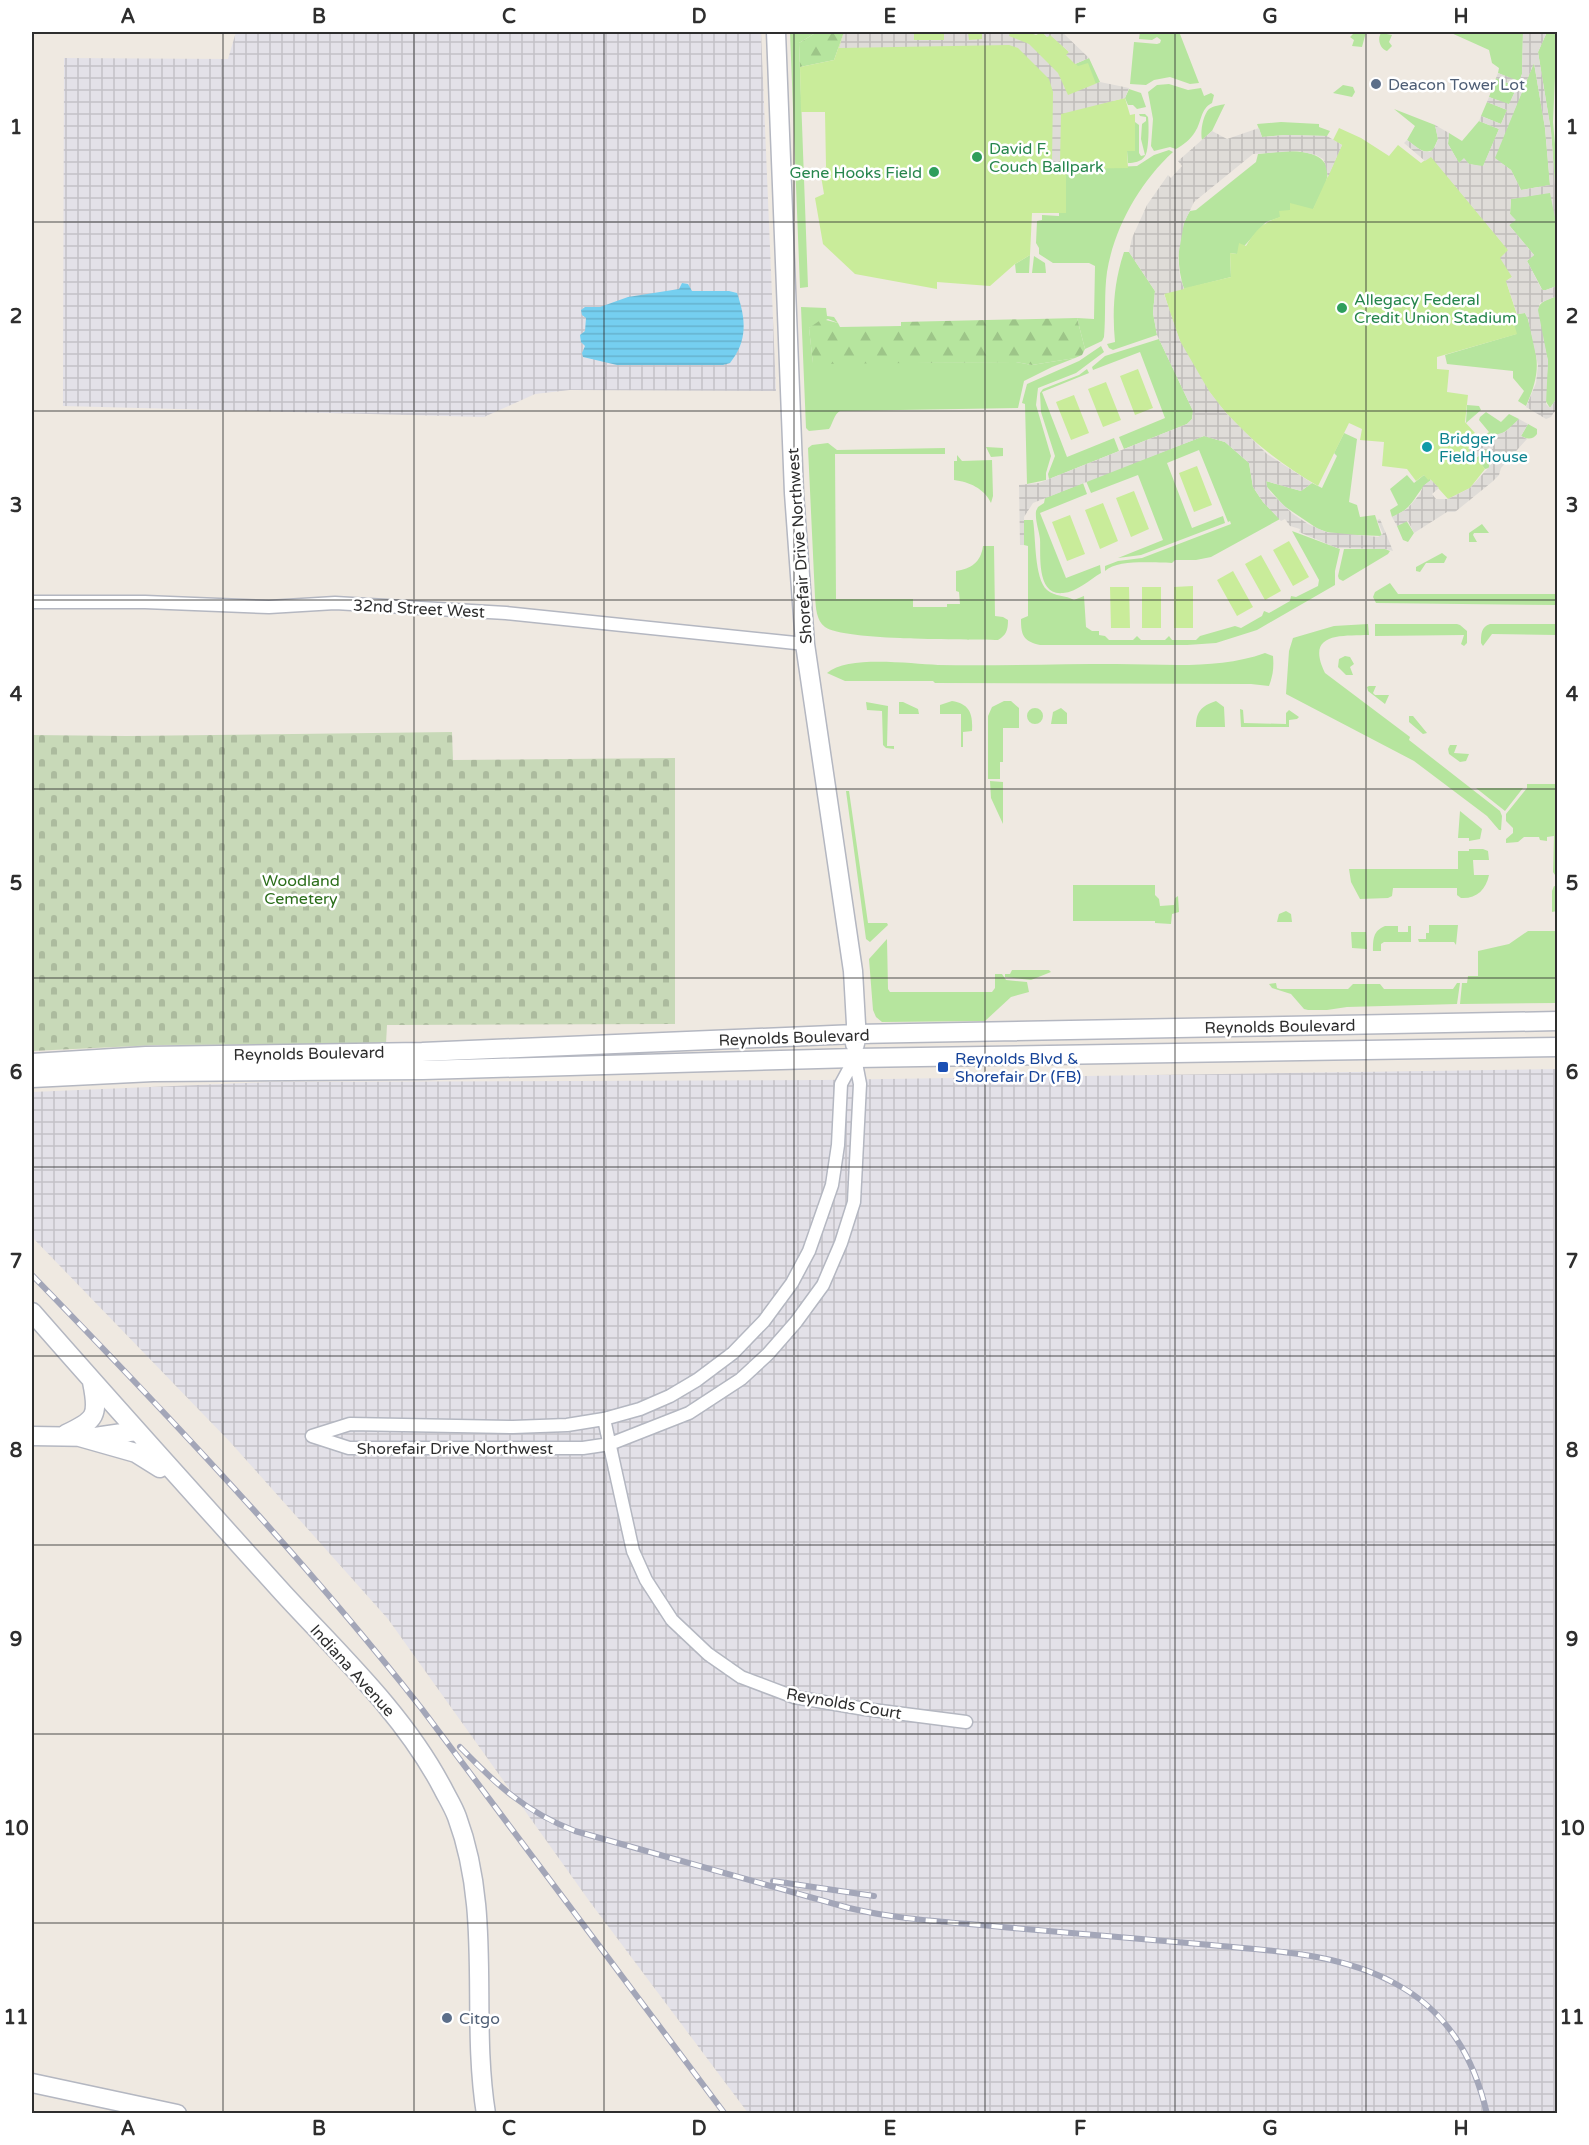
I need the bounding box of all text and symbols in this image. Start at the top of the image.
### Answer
text: A [121,5,136,29]
text: B [312,5,326,29]
text: C [502,5,516,29]
text: D [691,5,707,29]
text: E [884,5,897,29]
text: F [1074,5,1086,29]
text: G [1262,5,1278,29]
text: H [1453,5,1469,29]
place label: Deacon Tower Lot [1388,75,1525,95]
marker: Deacon Tower Lot [1369,77,1383,91]
text: 1 [10,116,22,140]
text: 1 [1566,116,1578,140]
place label: David F. Couch Ballpark [989,139,1104,177]
marker: David F. Couch Ballpark [970,150,984,164]
place label: Gene Hooks Field [789,163,922,183]
marker: Gene Hooks Field [927,165,941,179]
place label: Allegacy Federal Credit Union Stadium [1354,290,1517,328]
marker: Allegacy Federal Credit Union Stadium [1335,301,1349,315]
text: 2 [10,305,22,329]
text: 2 [1566,305,1578,329]
place label: Bridger Field House [1439,429,1528,467]
marker: Bridger Field House [1420,440,1434,454]
street label: Shorefair Drive Northwest [783,447,817,645]
text: 3 [10,494,22,518]
text: 3 [1566,494,1578,518]
street label: 32nd Street West [352,596,485,622]
text: 4 [10,683,23,707]
text: 4 [1566,683,1579,707]
park label: Woodland Cemetery [262,871,340,909]
text: 5 [10,872,22,896]
text: 5 [1566,872,1578,896]
street label: Reynolds Boulevard [1204,1016,1356,1038]
street label: Reynolds Boulevard [718,1025,870,1051]
street label: Reynolds Boulevard [233,1043,385,1065]
place label: Reynolds Blvd & Shorefair Dr (FB) [955,1049,1081,1087]
marker: Reynolds Blvd & Shorefair Dr (FB) [936,1060,950,1074]
text: 6 [10,1061,22,1085]
text: 6 [1566,1061,1578,1085]
text: 7 [10,1250,22,1274]
text: 7 [1566,1250,1578,1274]
text: 8 [10,1439,22,1463]
street label: Shorefair Drive Northwest [357,1439,553,1459]
text: 8 [1566,1439,1578,1463]
street label: Indiana Avenue [306,1620,399,1721]
text: 9 [10,1628,22,1652]
text: 9 [1566,1628,1578,1652]
street label: Reynolds Court [785,1684,903,1724]
text: 10 [3,1817,29,1841]
text: 10 [1559,1817,1585,1841]
text: 11 [3,2006,29,2030]
text: 11 [1559,2006,1585,2030]
place label: Citgo [459,2009,500,2029]
marker: Citgo [440,2011,454,2025]
text: A [121,2117,136,2141]
text: B [312,2117,326,2141]
text: C [502,2117,516,2141]
text: D [691,2117,707,2141]
text: E [884,2117,897,2141]
text: F [1074,2117,1086,2141]
text: G [1262,2117,1278,2141]
text: H [1453,2117,1469,2141]

